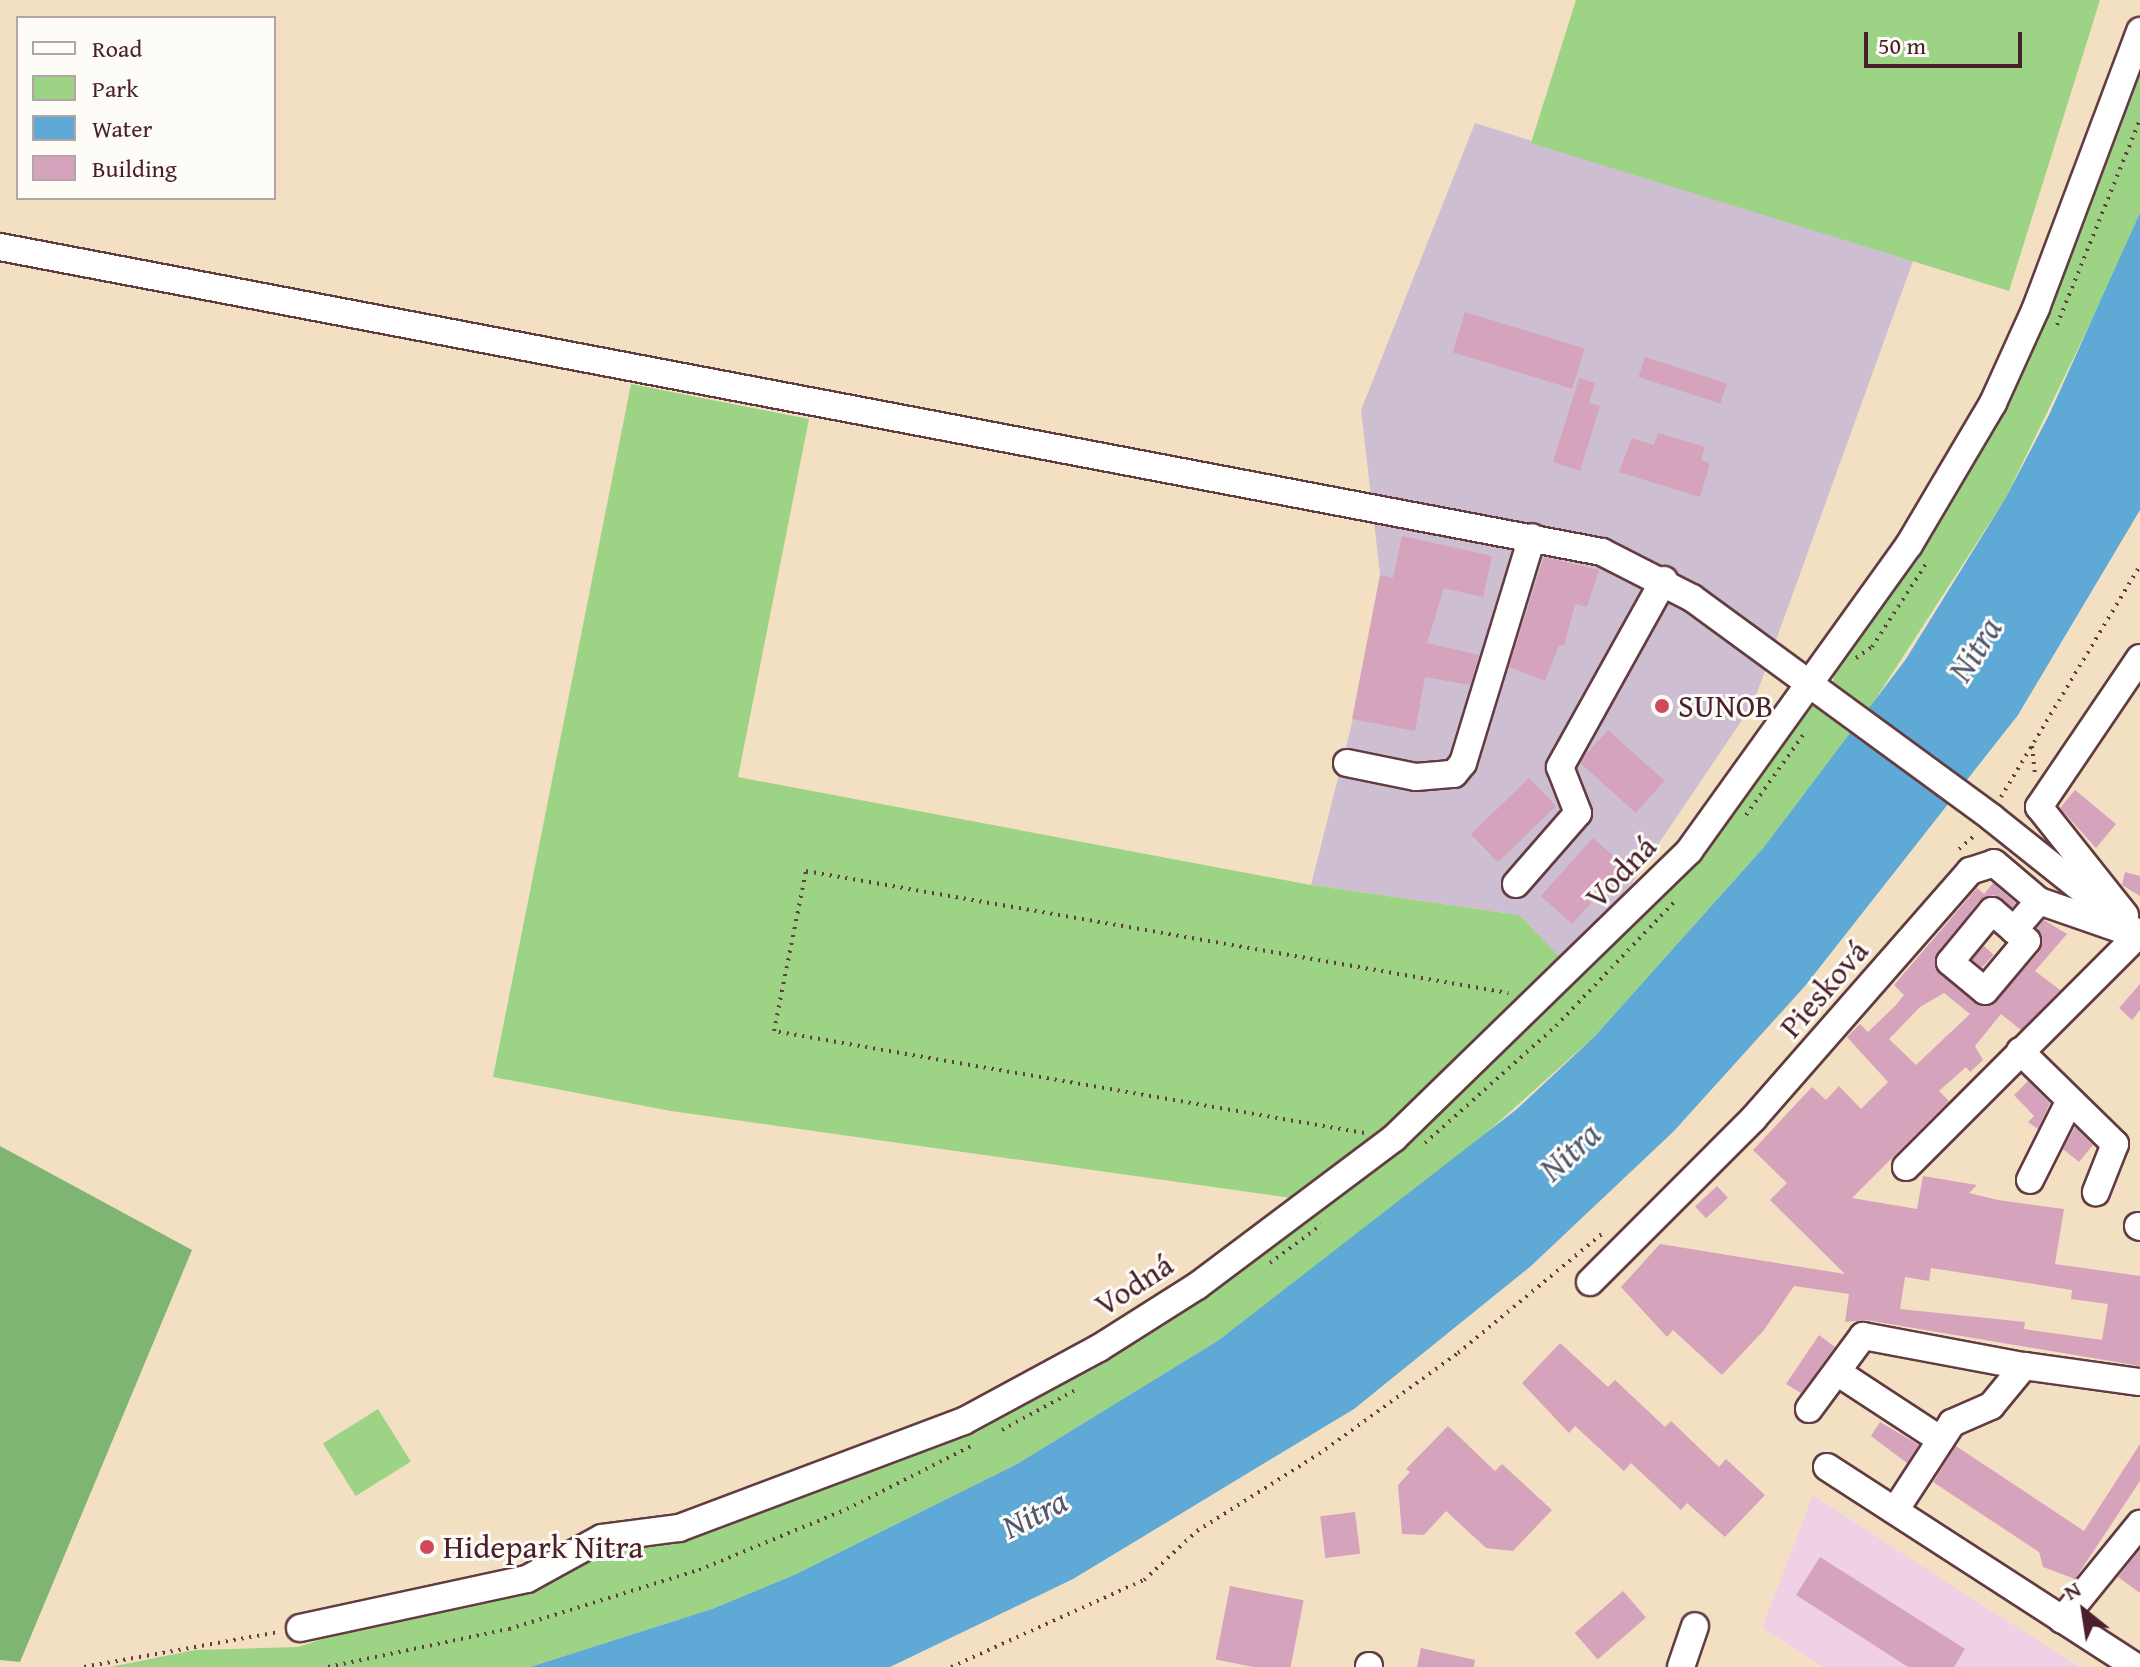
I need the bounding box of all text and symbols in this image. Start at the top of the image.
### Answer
legend [16,16,276,200]
scale bar [1868,16,2026,66]
text: 50 m [1878,28,1926,63]
text: Road [92,31,142,66]
text: Park [92,71,138,106]
text: Water [92,111,152,146]
text: Building [92,151,177,186]
water label: Nitra [1939,610,2009,688]
place label: SUNOB [1678,687,1773,725]
marker: SUNOB [1653,697,1671,715]
street label: Vodná [1577,828,1665,916]
street label: Piesková [1771,933,1877,1045]
water label: Nitra [1530,1113,1608,1189]
street label: Vodná [1088,1246,1180,1324]
water label: Nitra [995,1479,1073,1547]
place label: Hidepark Nitra [443,1528,643,1566]
marker: Hidepark Nitra [418,1538,436,1556]
north arrow [2044,1571,2124,1651]
text: N [2058,1573,2086,1608]

